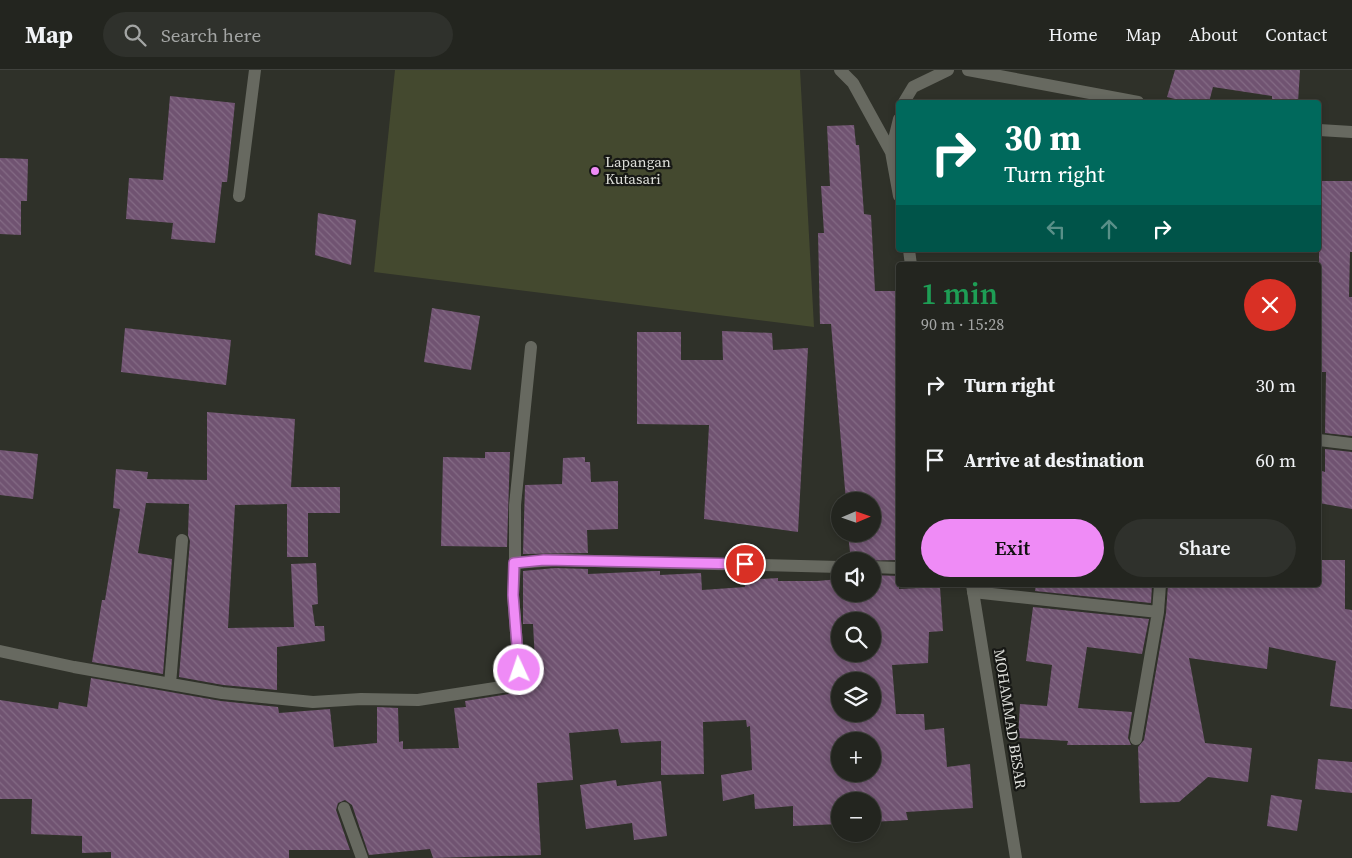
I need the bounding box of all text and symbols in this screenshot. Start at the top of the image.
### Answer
search box [103,12,453,57]
text: Map [25,18,73,51]
icon: search [121,21,149,49]
text: Search here [161,22,261,48]
text: Home [1049,22,1098,47]
text: Map [1126,22,1161,47]
text: About [1189,22,1237,47]
text: Contact [1265,22,1327,47]
text: 30 m [1004,114,1081,162]
icon: right [921,120,986,185]
place label: Lapangan Kutasari [605,151,671,189]
text: Turn right [1004,159,1105,189]
marker: Lapangan Kutasari [589,165,601,177]
icon: left [1042,215,1070,243]
icon: ahead [1095,215,1123,243]
icon: right [1148,215,1176,243]
text: 1 min [921,273,998,314]
button: close [1244,279,1296,331]
text: 90 m · 15:28 [921,313,1004,335]
icon: right [921,371,949,399]
text: Turn right [964,372,1055,398]
text: 30 m [1255,372,1296,398]
icon: arrive [921,446,949,474]
text: Arrive at destination [964,447,1144,473]
text: 60 m [1255,447,1296,473]
north arrow [831,492,881,542]
map controls [831,492,881,842]
button: Exit [921,519,1104,577]
button: Share [1114,519,1296,577]
pin [724,543,766,585]
icon: arrive [731,550,759,578]
button: sound [831,552,881,602]
button: search [831,612,881,662]
position arrow [492,643,544,695]
street label: MOHAMMAD BESAR [989,648,1032,790]
button: layers [831,672,881,722]
button: + [831,732,881,782]
button: − [831,792,881,842]

